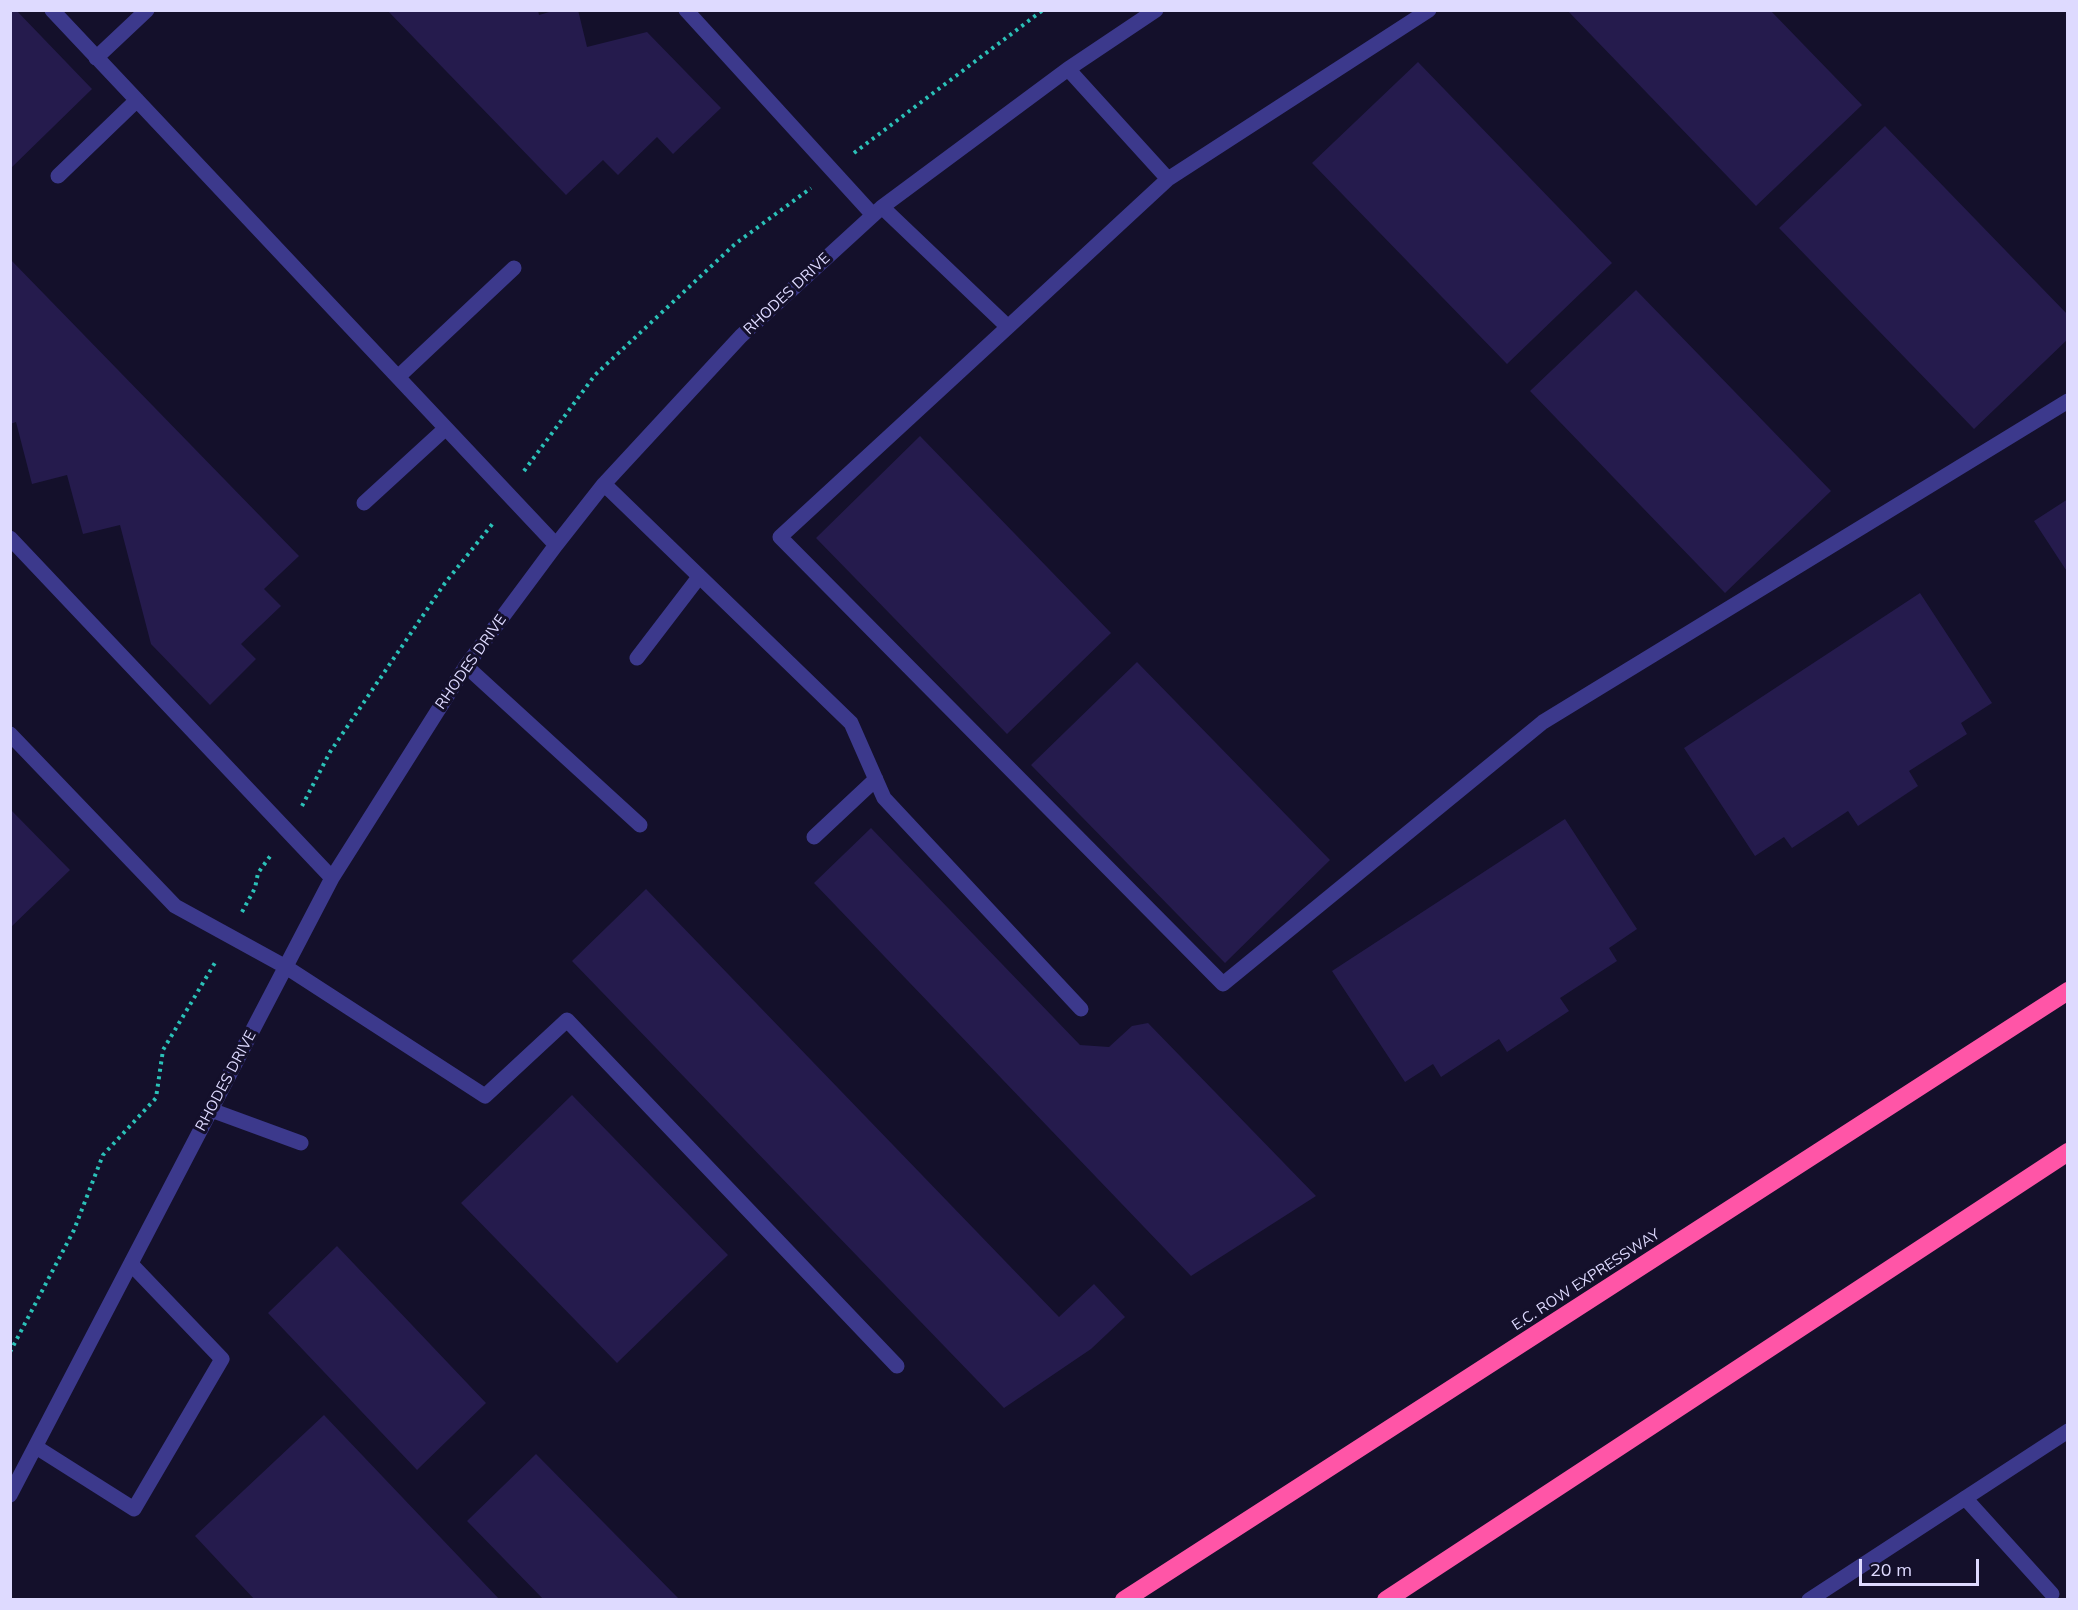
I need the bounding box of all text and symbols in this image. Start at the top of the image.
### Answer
street label: RHODES DRIVE [740,249,834,339]
street label: RHODES DRIVE [432,611,510,713]
street label: RHODES DRIVE [192,1028,260,1134]
street label: E.C. ROW EXPRESSWAY [1509,1225,1663,1335]
scale bar [1862,1547,1982,1585]
text: 20 m [1870,1558,1912,1581]

